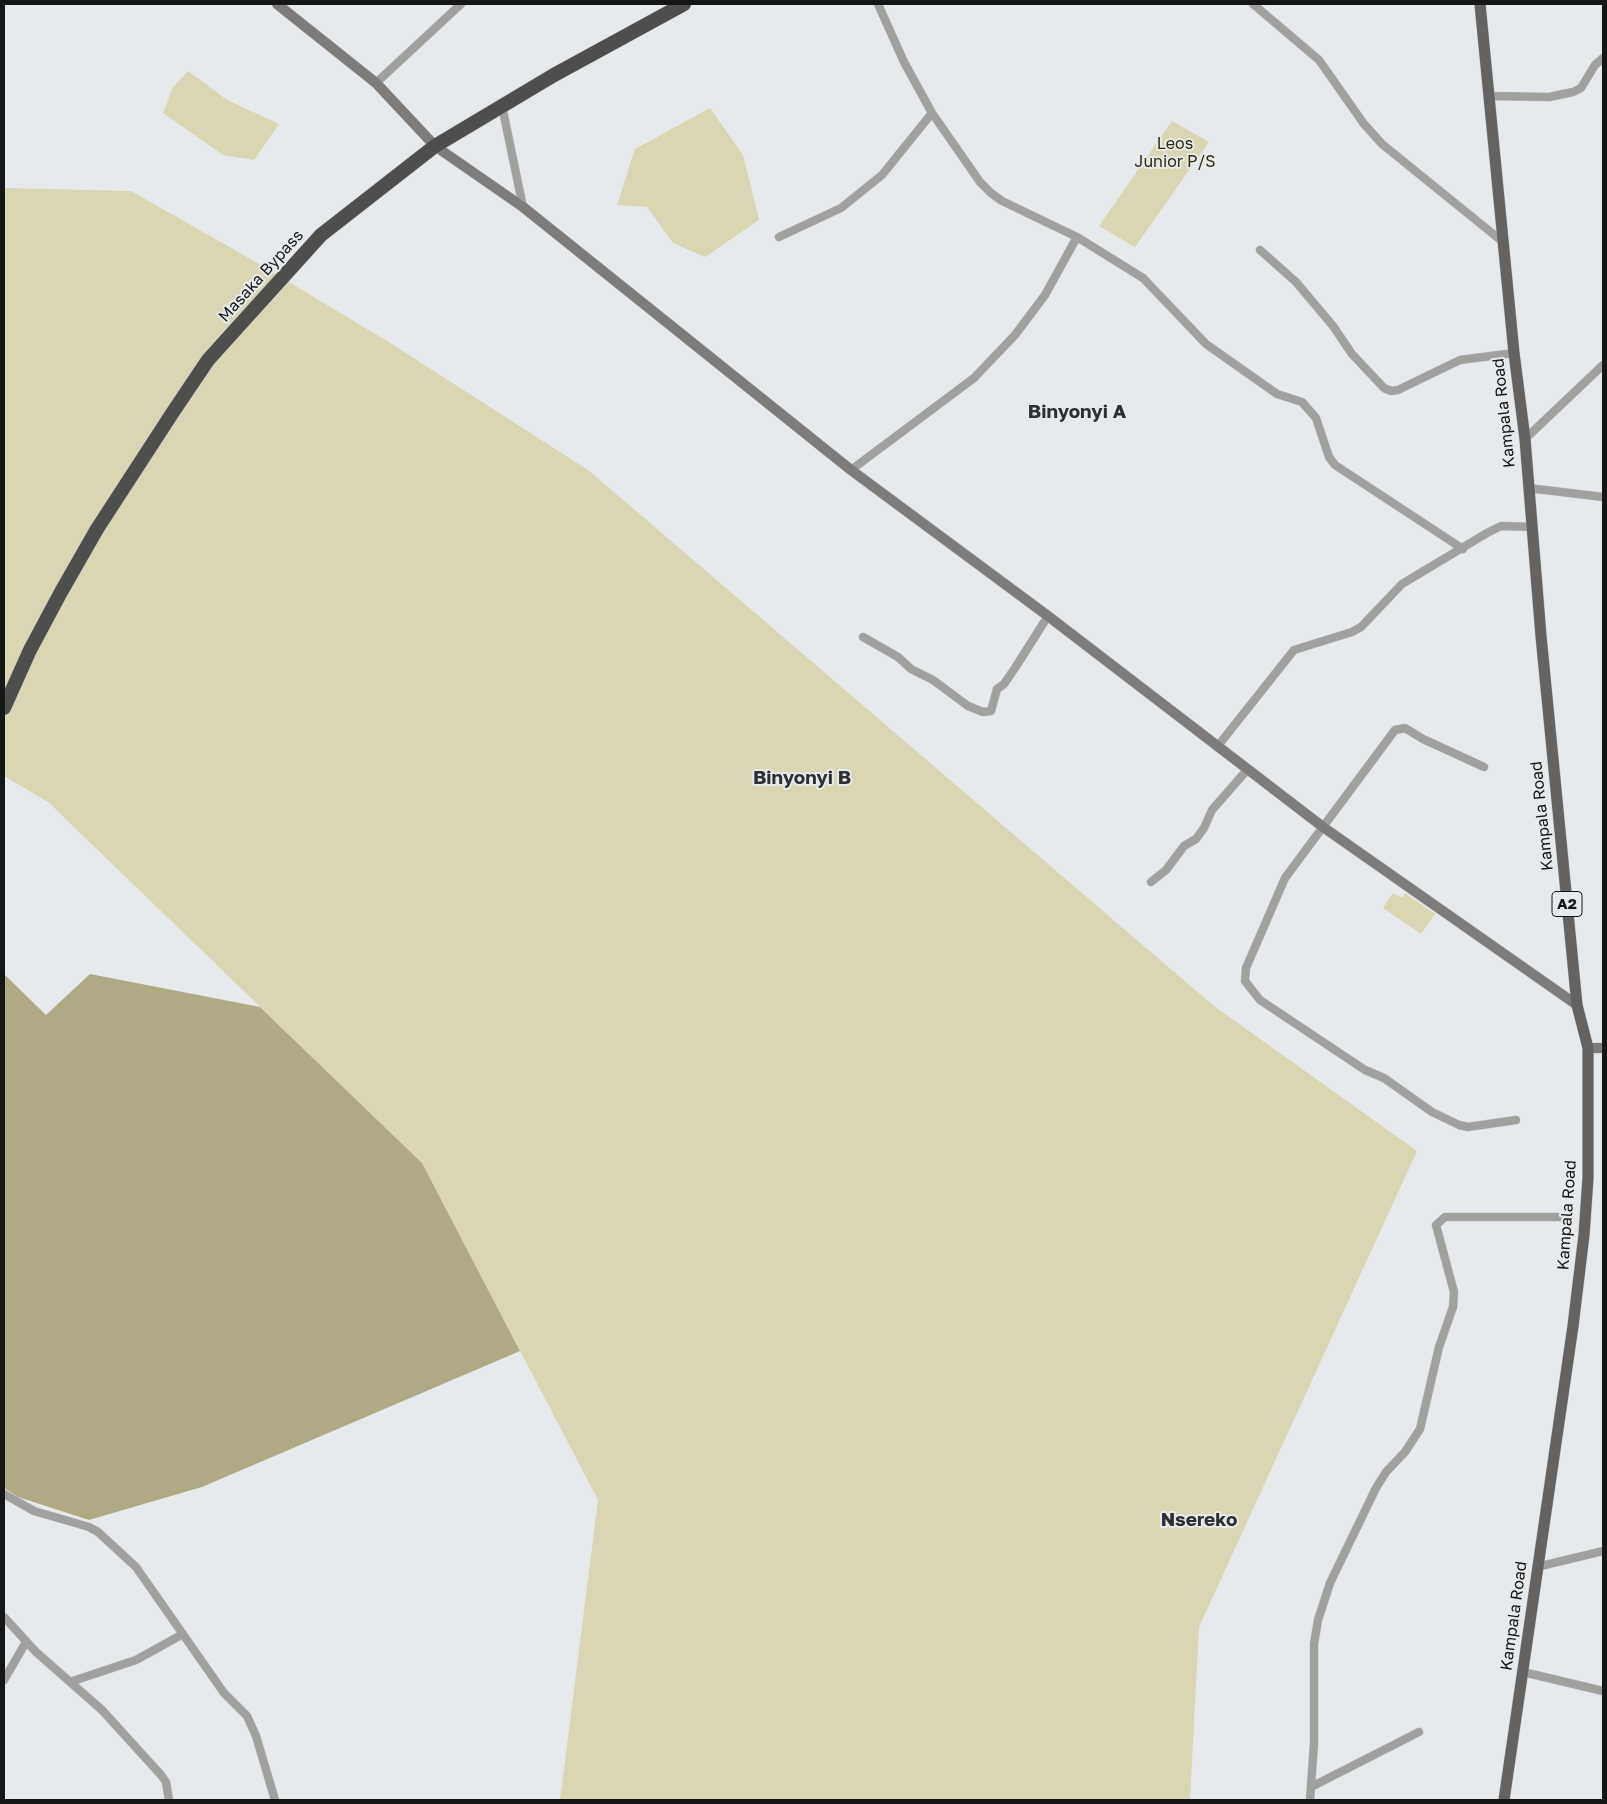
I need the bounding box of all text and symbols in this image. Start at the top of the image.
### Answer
park label: Leos Junior P/S [1135,134,1215,172]
street label: Masaka Bypass [215,226,307,326]
street label: Kampala Road [1489,357,1519,469]
district label: Binyonyi A [1028,401,1126,423]
street label: Kampala Road [1527,760,1557,872]
district label: Binyonyi B [753,767,851,789]
road number: A2 [1552,892,1582,916]
street label: Kampala Road [1554,1159,1580,1271]
district label: Nsereko [1161,1509,1237,1531]
street label: Kampala Road [1497,1560,1531,1672]

